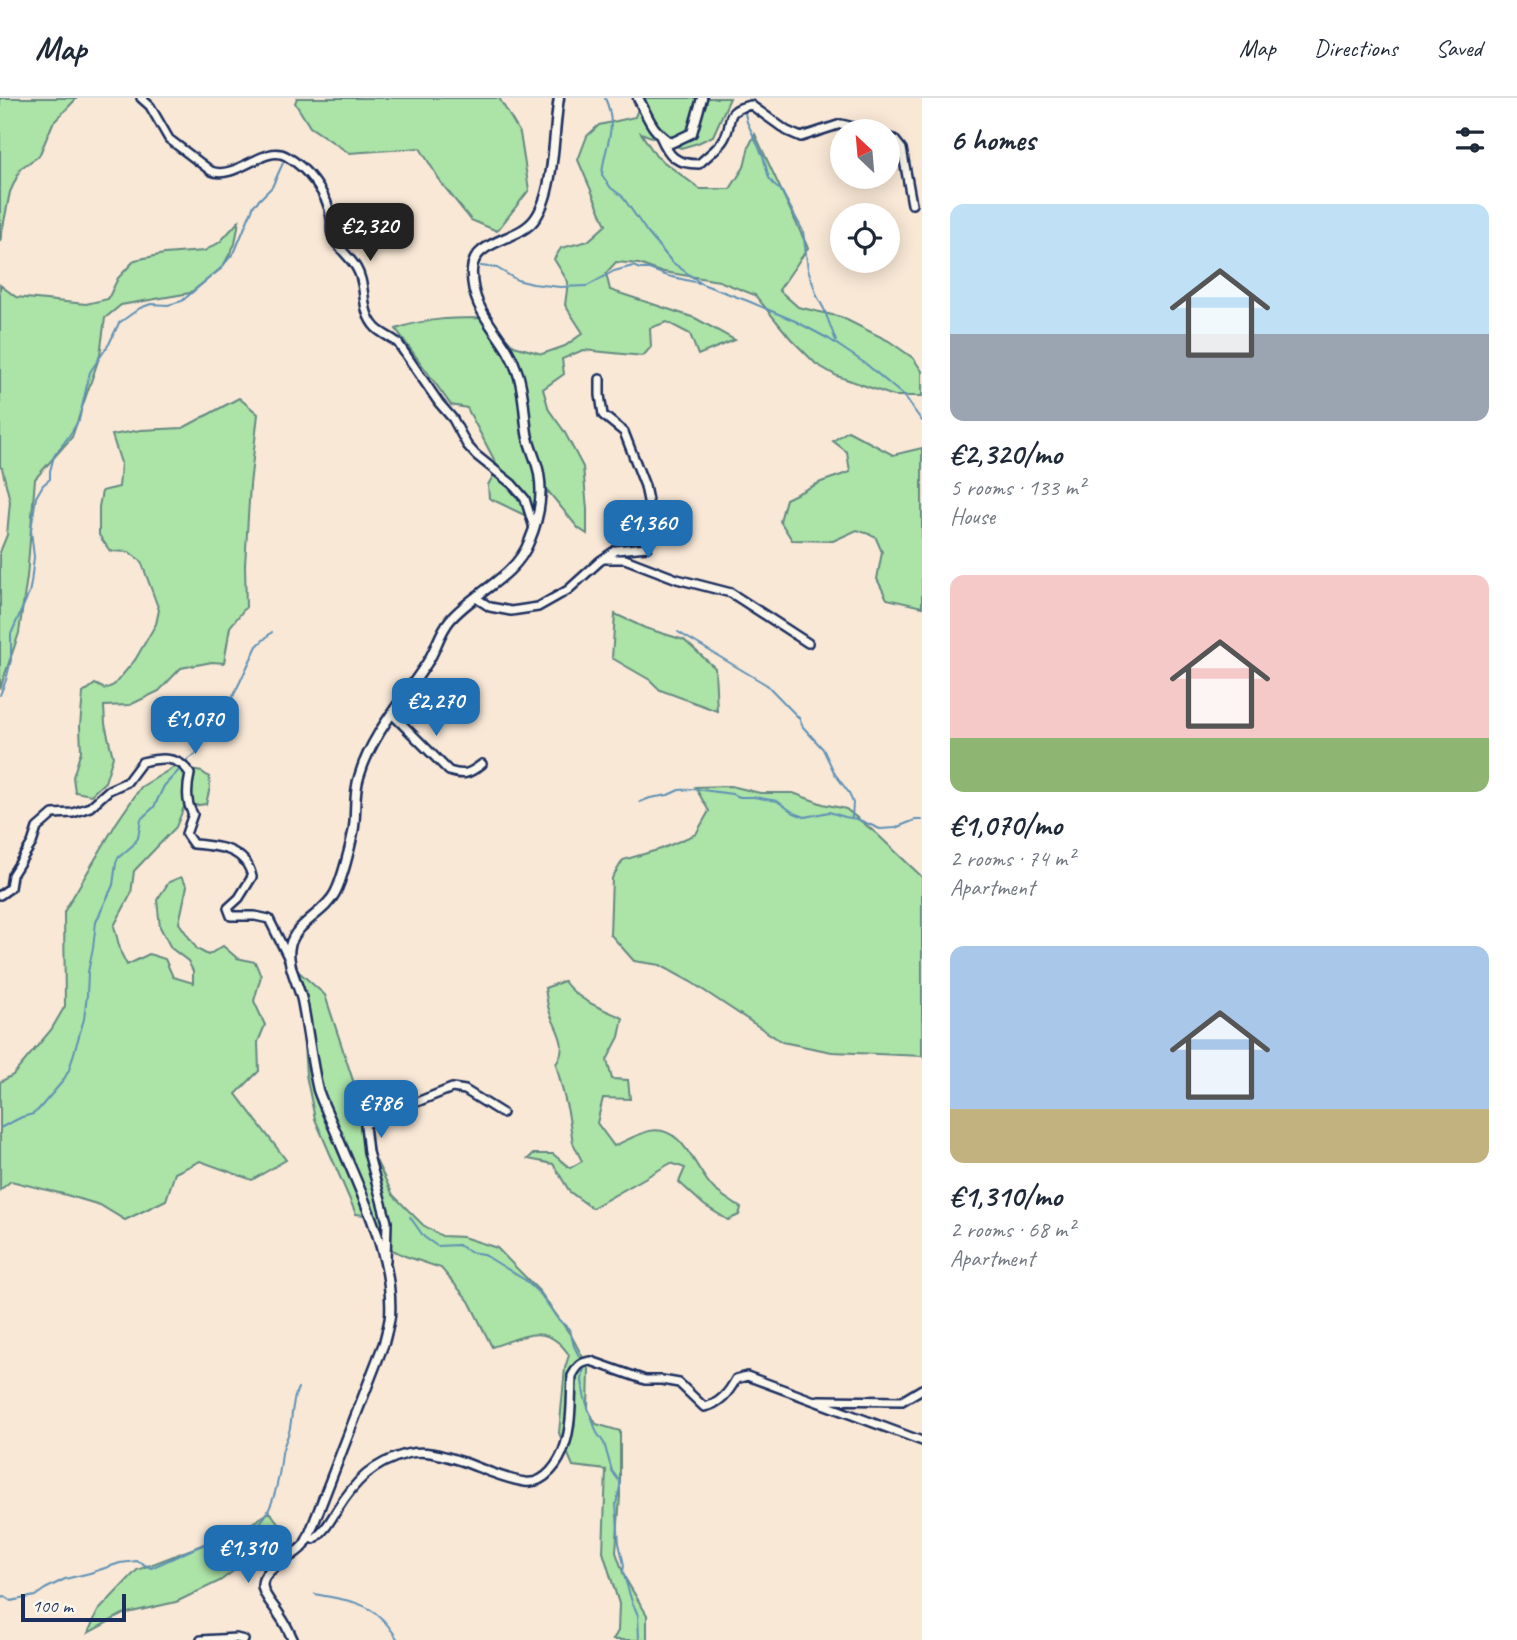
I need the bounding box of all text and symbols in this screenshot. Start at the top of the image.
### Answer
text: Map [35,27,86,69]
text: Map [1239,33,1276,63]
text: Directions [1314,33,1397,63]
text: Saved [1435,33,1482,63]
north arrow [830,119,900,189]
map controls [830,119,900,273]
text: 6 homes [950,121,1035,159]
icon: filters [1451,121,1489,159]
button: locate [830,203,900,273]
pin: €2,320 [313,204,427,263]
text: €2,320 [342,211,398,240]
icon: home [1157,250,1283,376]
text: €2,320/mo [950,435,1062,473]
text: 5 rooms · 133 m² [950,473,1085,502]
pin: €1,360 [591,500,705,560]
text: House [950,502,995,531]
text: €1,360 [620,508,676,537]
icon: home [1157,621,1283,747]
pin: €2,270 [379,678,493,738]
text: €2,270 [408,686,464,715]
pin: €1,070 [138,696,252,756]
text: €1,070 [167,704,223,733]
text: €1,070/mo [950,806,1062,844]
text: 2 rooms · 74 m² [950,844,1074,873]
text: Apartment [950,873,1035,902]
icon: home [1157,992,1283,1118]
pin: €786 [340,1080,422,1140]
text: €786 [360,1088,402,1117]
text: €1,310/mo [950,1177,1062,1215]
text: 2 rooms · 68 m² [950,1215,1074,1244]
text: Apartment [950,1244,1035,1273]
pin: €1,310 [191,1526,305,1585]
text: €1,310 [220,1533,276,1562]
scale bar [21,1591,126,1623]
text: 100 m [32,1594,73,1618]

